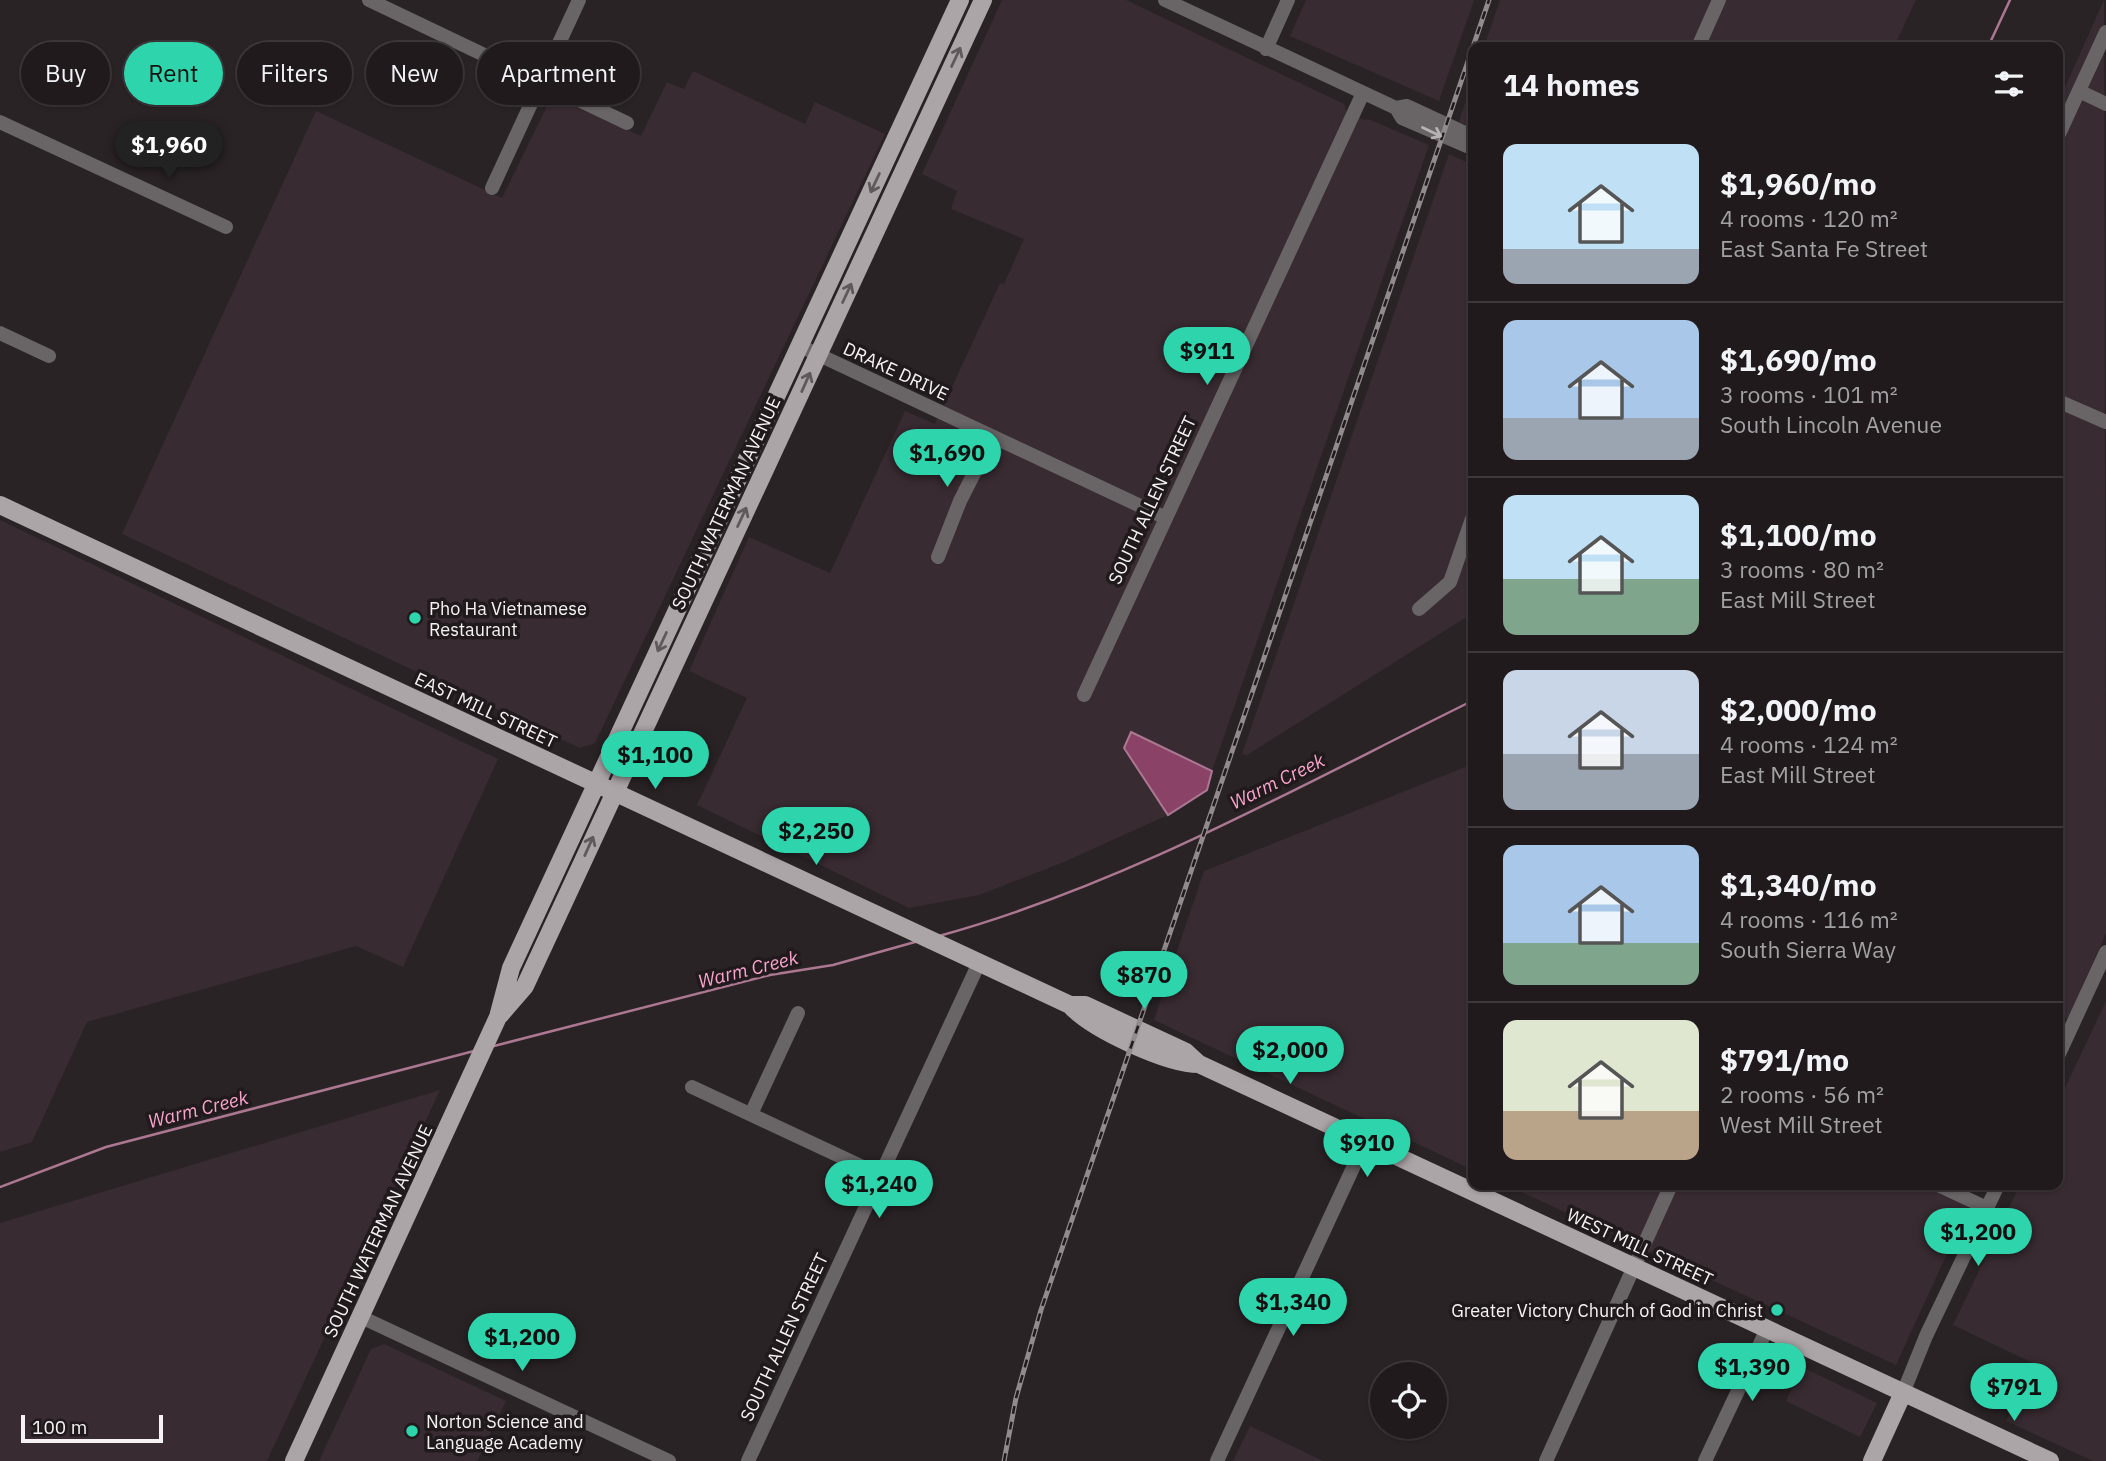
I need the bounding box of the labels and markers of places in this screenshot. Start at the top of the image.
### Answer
pin: $1,960 [112,122,226,181]
pin: $911 [1166,328,1248,387]
pin: $1,690 [890,430,1004,489]
place label: Pho Ha Vietnamese Restaurant [429,597,587,641]
marker: Pho Ha Vietnamese Restaurant [407,610,423,626]
pin: $1,100 [598,732,712,791]
pin: $2,250 [759,808,873,867]
pin: $870 [1103,951,1185,1011]
pin: $2,000 [1233,1026,1347,1086]
pin: $910 [1326,1120,1408,1179]
pin: $1,240 [822,1160,936,1220]
pin: $1,200 [1921,1208,2035,1268]
pin: $1,340 [1236,1278,1350,1338]
place label: Greater Victory Church of God in Christ [1451,1299,1763,1322]
marker: Greater Victory Church of God in Christ [1769,1302,1785,1318]
pin: $1,200 [465,1314,579,1373]
pin: $1,390 [1695,1344,1809,1403]
pin: $791 [1973,1364,2055,1423]
place label: Norton Science and Language Academy [426,1410,584,1454]
marker: Norton Science and Language Academy [404,1423,420,1439]

